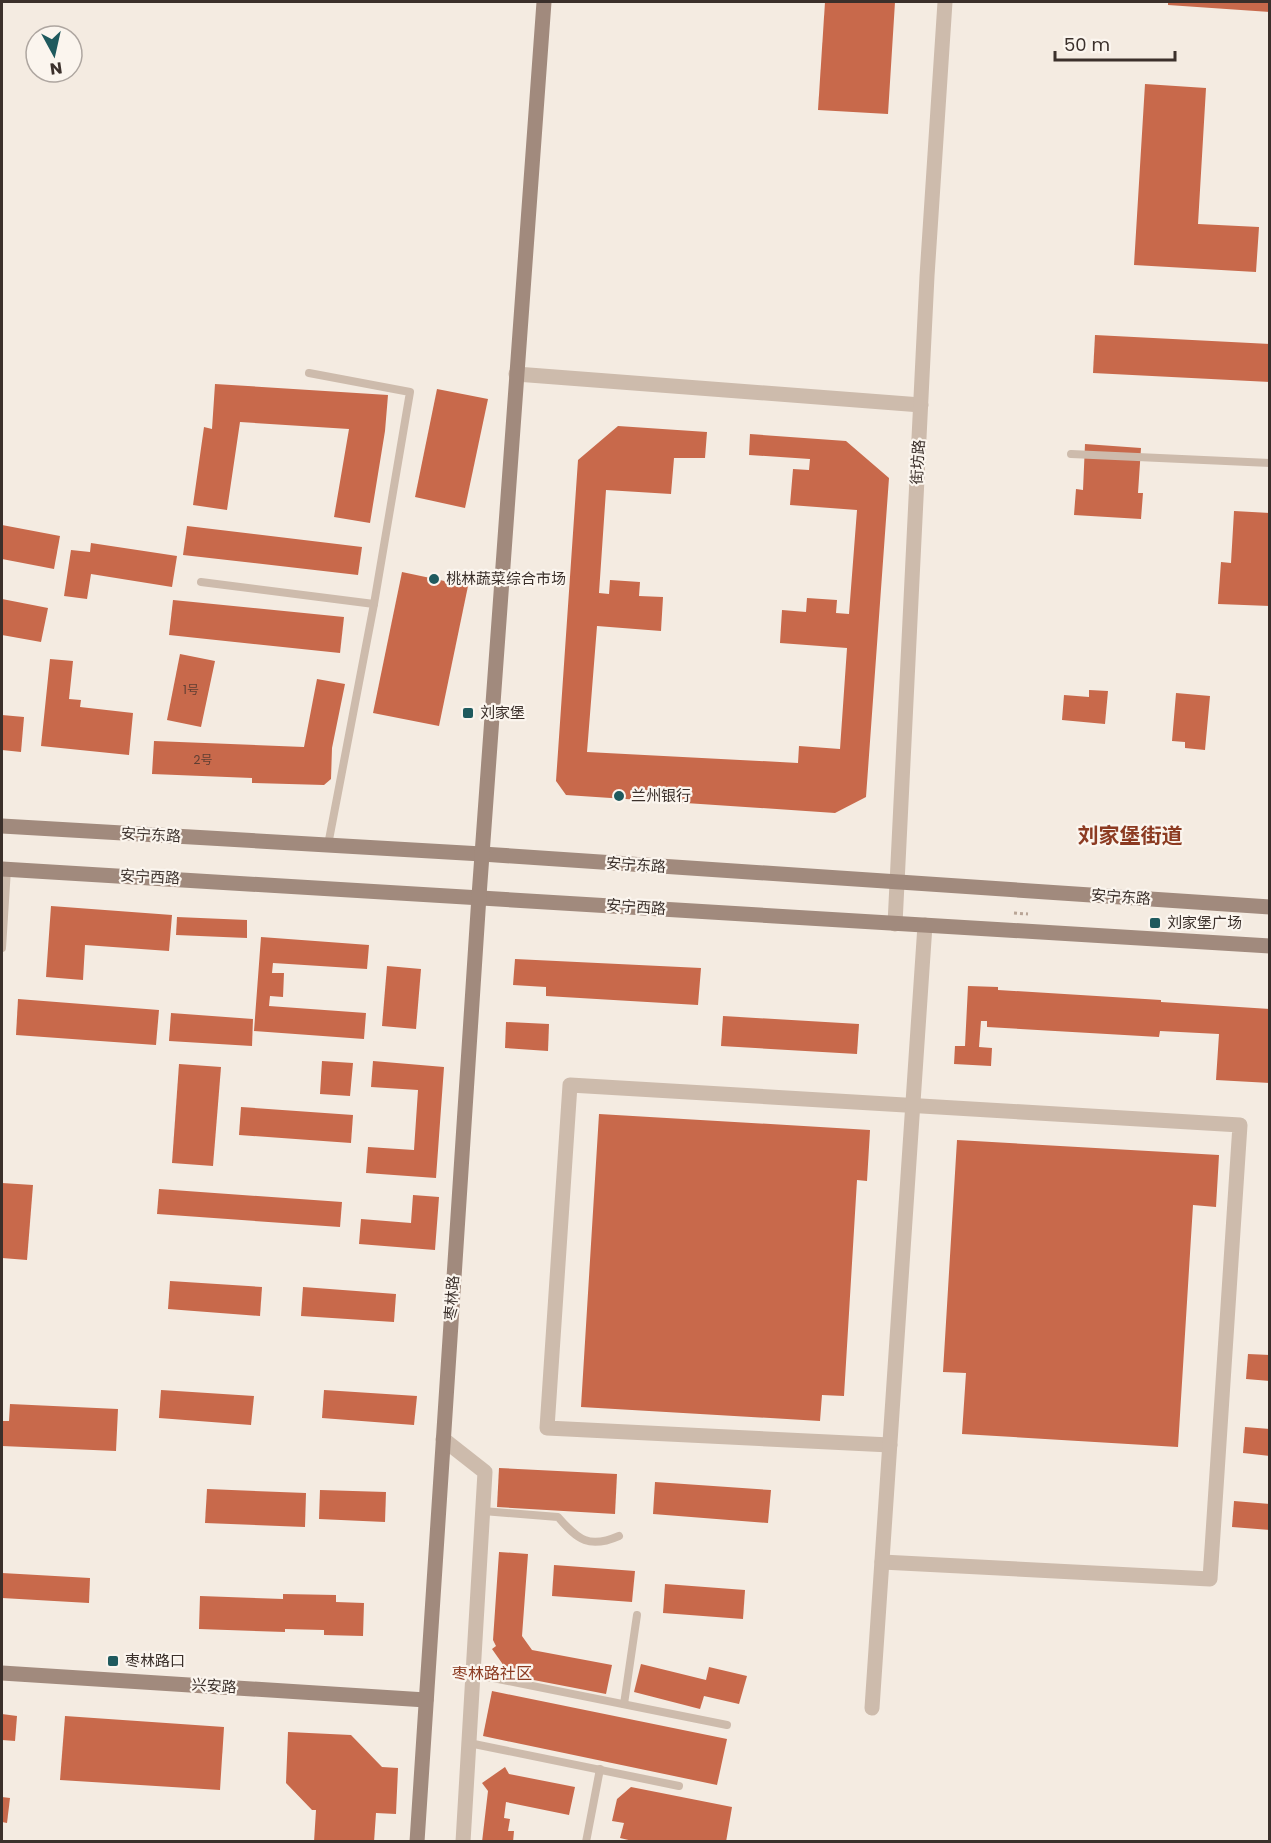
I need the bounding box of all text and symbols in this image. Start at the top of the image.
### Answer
north arrow [24,24,84,84]
scale bar [1055,24,1175,62]
text: 50 m [1064,32,1110,57]
text: N [48,56,64,81]
street label: 街坊路 [906,439,929,485]
place label: 桃林蔬菜综合市场 [446,568,566,589]
marker: 桃林蔬菜综合市场 [427,572,441,586]
house number: 1号 [183,681,199,698]
place label: 刘家堡 [480,702,525,723]
marker: 刘家堡 [461,706,475,720]
house number: 2号 [194,751,212,768]
place label: 兰州银行 [631,785,691,806]
marker: 兰州银行 [612,789,626,803]
district label: 刘家堡街道 [1078,821,1183,850]
street label: 安宁东路 [121,822,182,847]
street label: 安宁东路 [605,852,667,877]
street label: 安宁西路 [120,864,181,889]
street label: 安宁东路 [1090,884,1152,909]
street label: 安宁西路 [605,894,667,919]
place label: 刘家堡广场 [1167,912,1242,933]
marker: 刘家堡广场 [1148,916,1162,930]
street label: 枣林路 [439,1275,464,1321]
place label: 枣林路口 [125,1650,185,1671]
marker: 枣林路口 [106,1654,120,1668]
district label: 枣林路社区 [452,1662,532,1685]
street label: 兴安路 [191,1673,237,1698]

